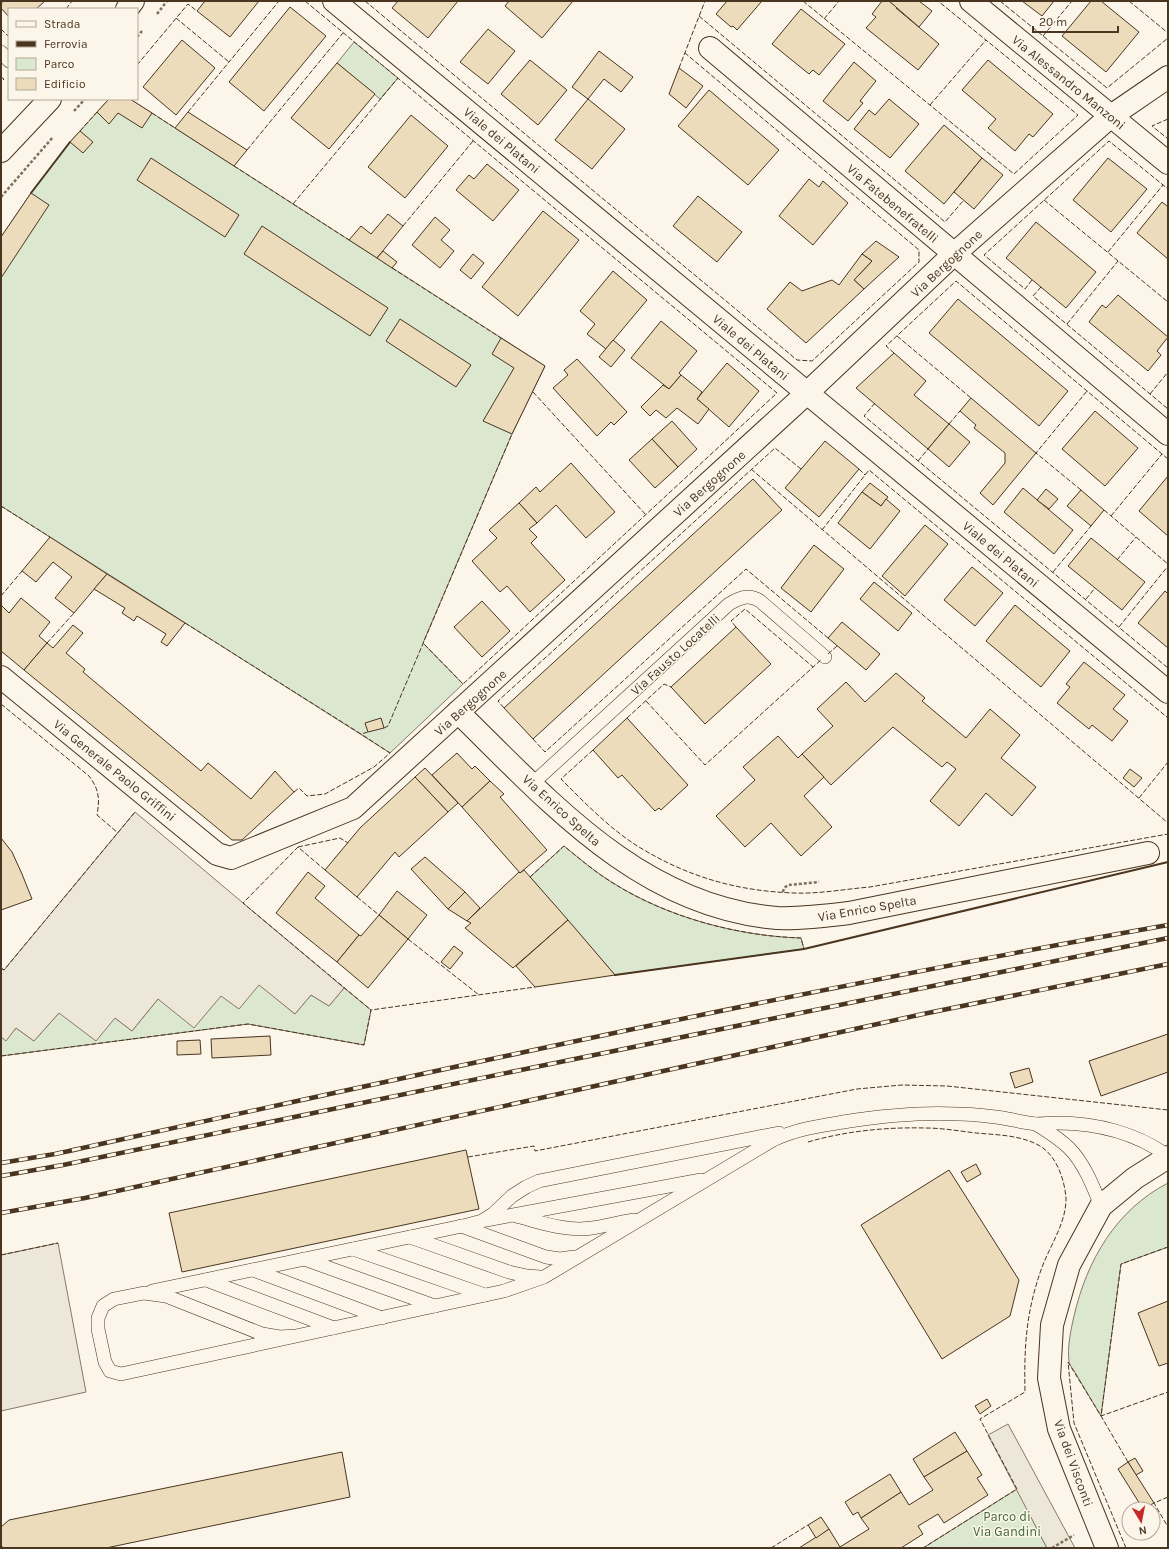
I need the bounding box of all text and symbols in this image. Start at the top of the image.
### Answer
legend [8,8,138,100]
scale bar [1033,8,1118,34]
text: 20 m [1039,15,1067,29]
text: Strada [44,17,80,31]
street label: Via Alessandro Manzoni [1009,32,1128,133]
text: Ferrovia [44,37,88,51]
text: Parco [44,57,74,71]
text: Edificio [44,77,85,91]
street label: Viale dei Platani [461,104,543,177]
street label: Via Fatebenefratelli [844,161,941,246]
street label: Via Bergognone [908,226,985,300]
street label: Viale dei Platani [710,311,792,384]
street label: Via Bergognone [670,447,749,520]
street label: Viale dei Platani [960,518,1042,591]
street label: Via Fausto Locatelli [628,610,723,698]
street label: Via Bergognone [431,666,510,739]
street label: Via Generale Paolo Griffini [51,716,179,824]
street label: Via Enrico Spelta [520,771,604,849]
street label: Via Enrico Spelta [817,892,918,925]
street label: Via dei Visconti [1051,1418,1096,1509]
north arrow [1121,1501,1161,1541]
park label: Parco di Via Gandini [973,1509,1041,1539]
text: N [1138,1523,1148,1537]

